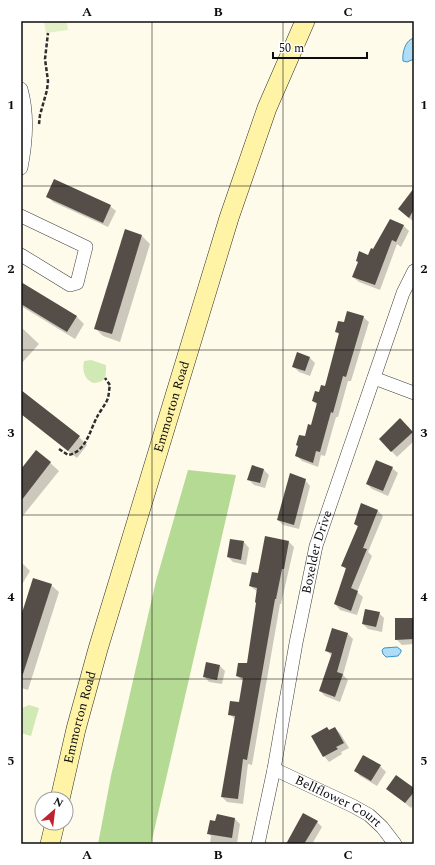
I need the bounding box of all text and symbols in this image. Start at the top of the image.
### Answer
text: A [82,2,92,22]
text: B [213,2,223,22]
text: C [343,2,353,22]
scale bar [273,34,367,60]
text: 50 m [279,39,304,58]
text: 1 [7,95,15,115]
text: 1 [420,95,428,115]
text: 2 [7,259,15,279]
text: 2 [420,259,428,279]
street label: Emmorton Road [148,358,195,455]
text: 3 [7,423,15,443]
text: 3 [420,423,428,443]
street label: Boxelder Drive [296,507,338,596]
text: 4 [7,587,15,607]
text: 4 [420,587,428,607]
street label: Emmorton Road [58,669,101,766]
text: 5 [7,751,15,771]
text: 5 [420,751,428,771]
street label: Bellflower Court [291,770,387,832]
north arrow [34,791,74,831]
text: N [51,793,66,812]
text: A [82,845,92,865]
text: B [213,845,223,865]
text: C [343,845,353,865]

